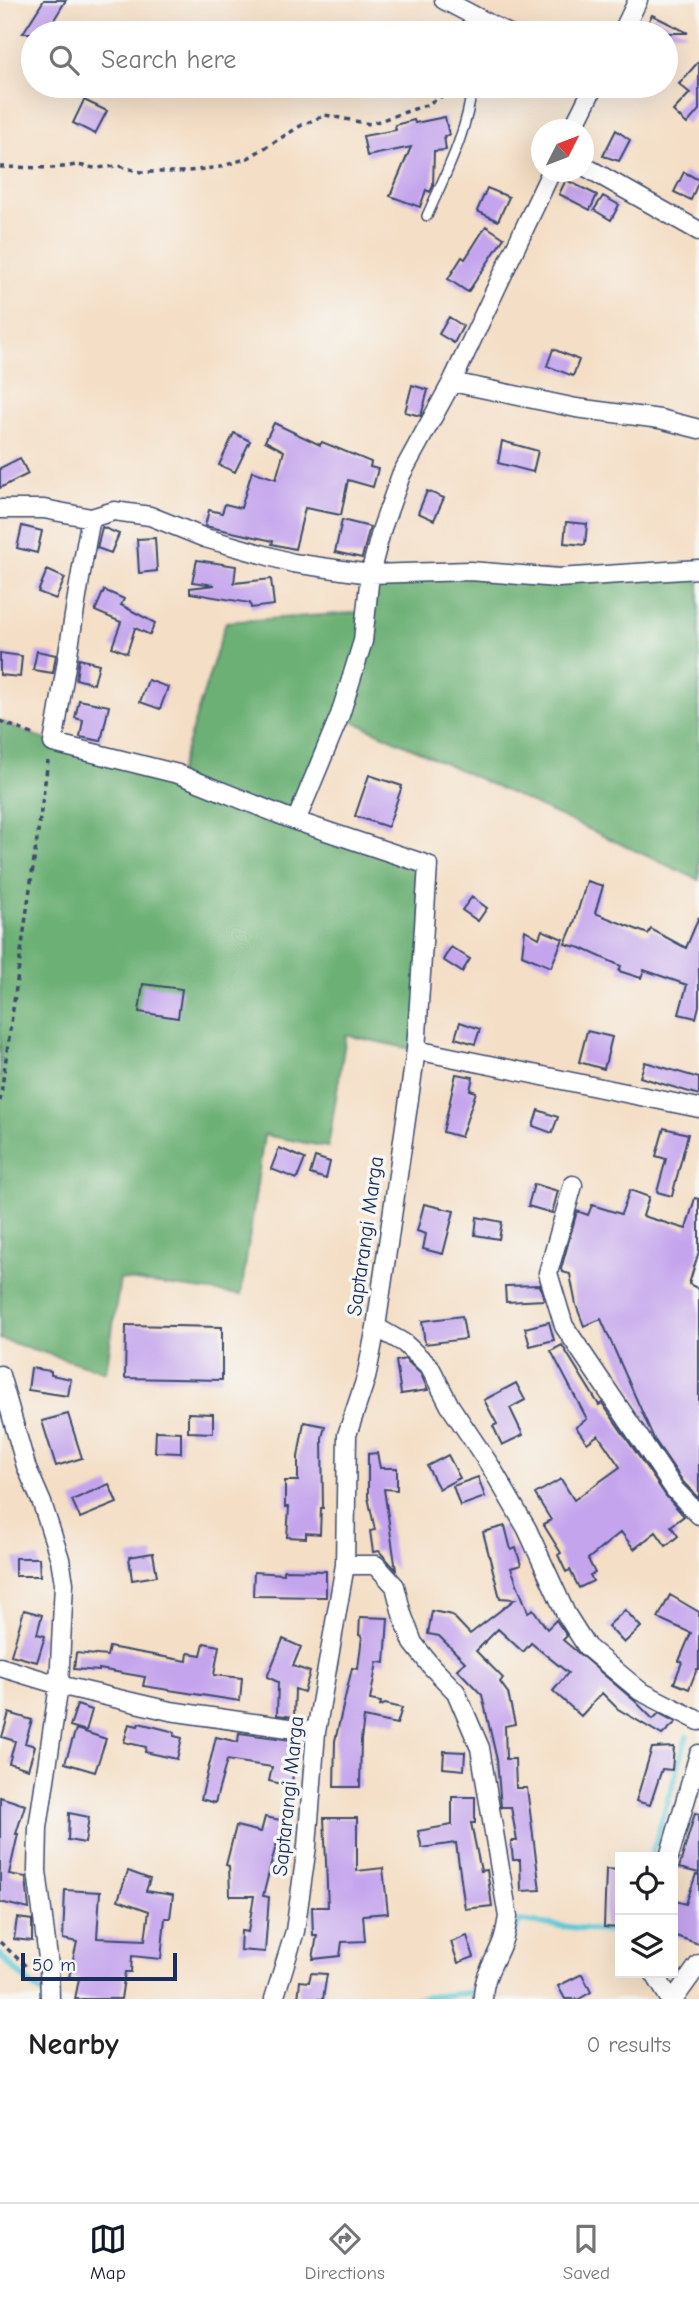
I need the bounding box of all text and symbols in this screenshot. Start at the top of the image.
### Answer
search box [21,21,678,98]
icon: search [45,41,83,79]
text: Search here [101,45,236,75]
north arrow [531,119,594,182]
street label: Saptarangi Marga [342,1155,388,1317]
street label: Saptarangi Marga [268,1715,308,1877]
map controls [615,1852,678,1978]
button: locate [615,1852,678,1915]
button: layers [615,1915,678,1978]
scale bar [21,1950,177,1982]
text: 50 m [32,1954,76,1976]
text: Nearby [28,2027,119,2062]
text: 0 results [587,2031,671,2058]
tab: Map [89,2220,127,2284]
tab: Directions [305,2220,385,2284]
tab: Saved [563,2220,610,2284]

